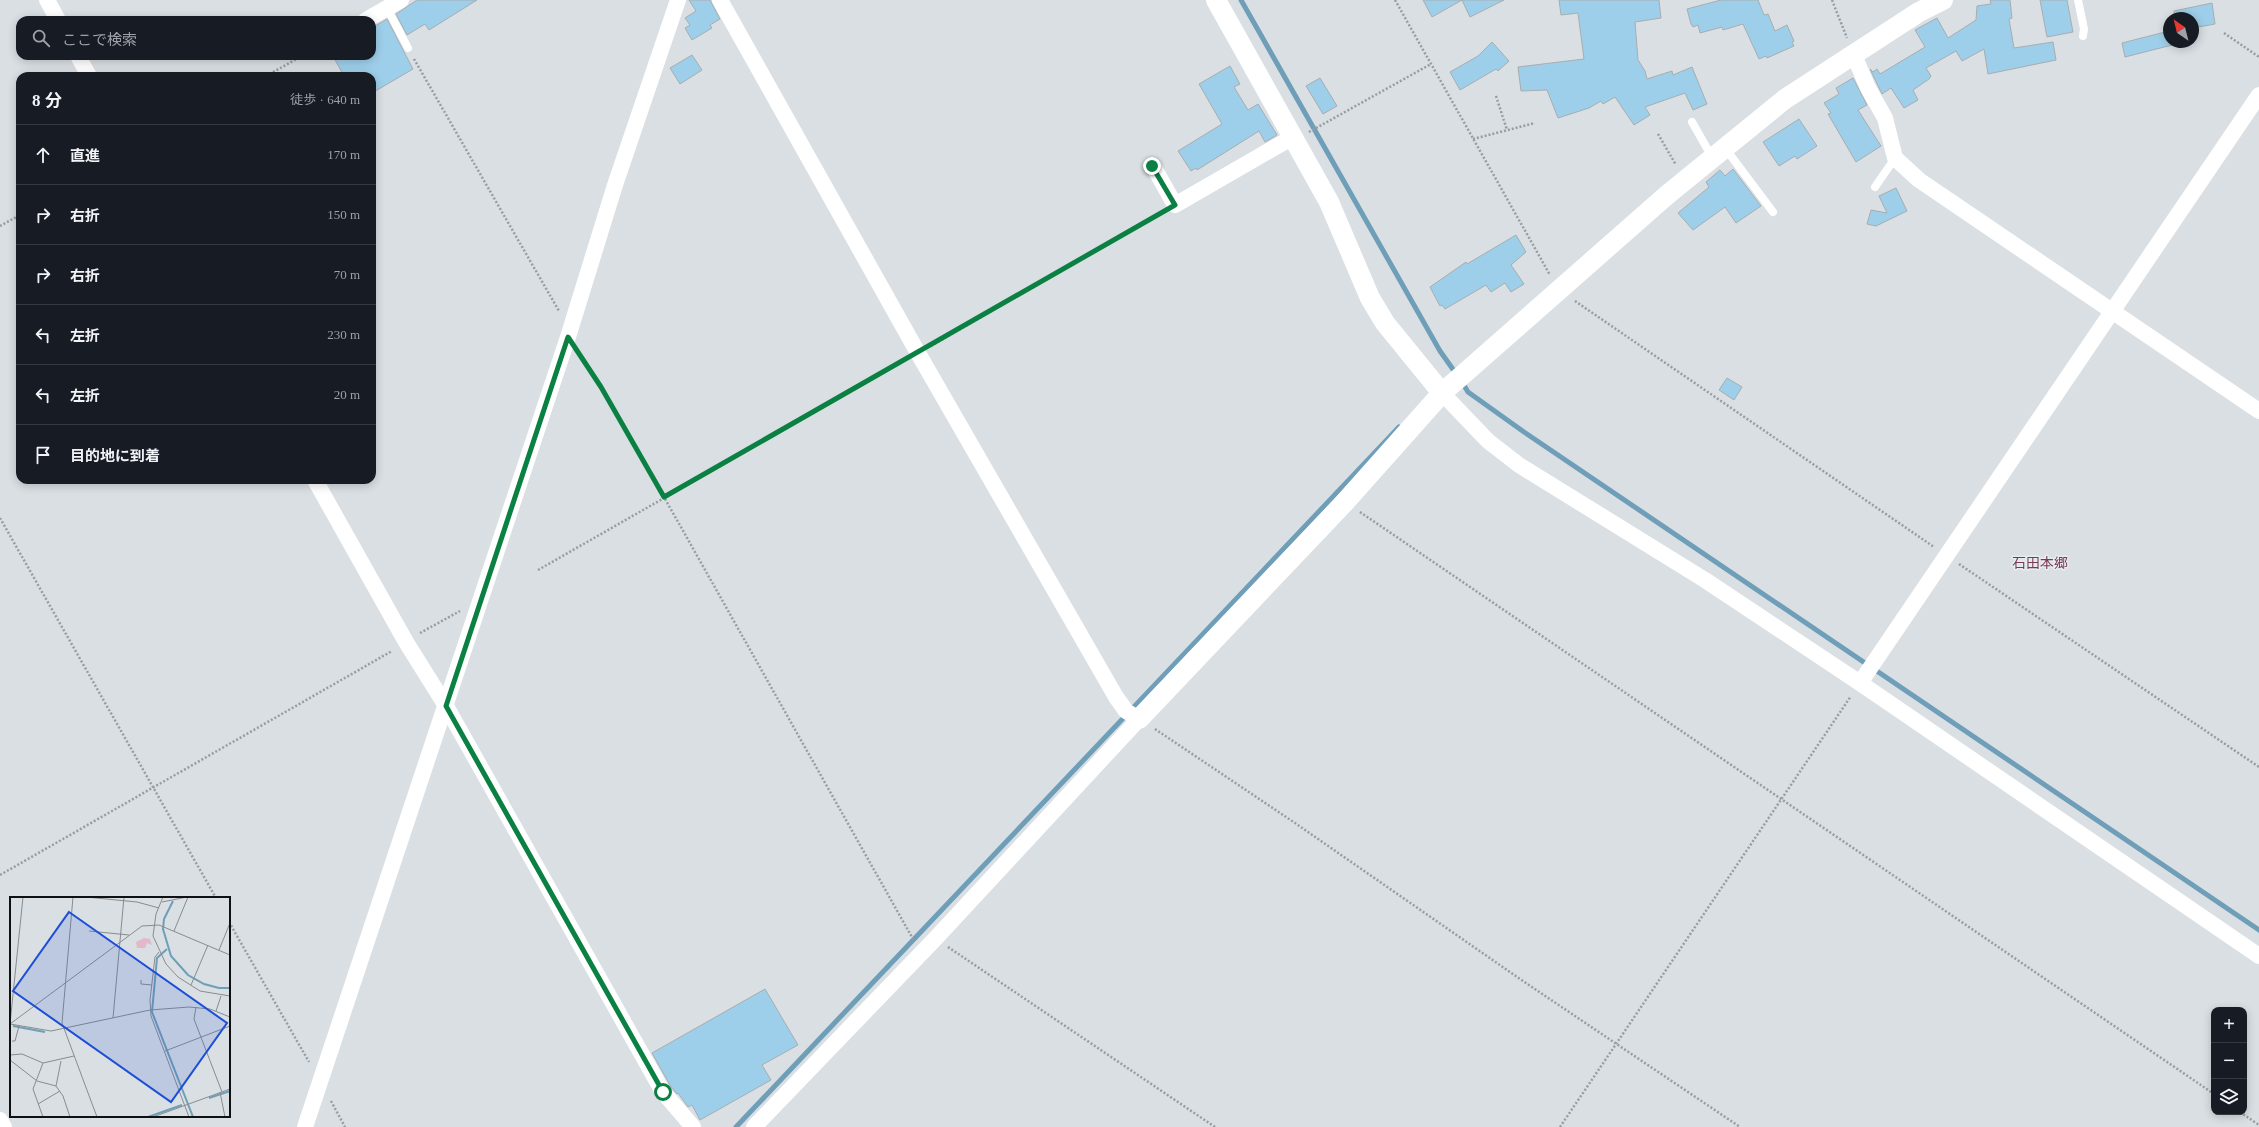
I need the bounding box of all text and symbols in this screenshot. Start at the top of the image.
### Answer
north arrow [2163,12,2199,48]
search box [16,16,376,60]
icon: search [30,27,52,49]
text: ここで検索 [62,32,137,48]
text: 8 分 [32,91,62,110]
text: 徒歩 · 640 m [290,92,360,107]
icon: ahead [32,144,54,166]
text: 170 m [327,147,360,162]
text: 直進 [70,148,100,164]
route end [1143,157,1161,175]
icon: right [32,204,54,226]
text: 150 m [327,207,360,222]
text: 右折 [70,208,100,224]
icon: right [32,264,54,286]
text: 70 m [334,267,360,282]
text: 右折 [70,268,100,284]
icon: left [32,324,54,346]
text: 230 m [327,327,360,342]
text: 左折 [70,328,100,344]
icon: left [32,384,54,406]
text: 20 m [334,387,360,402]
text: 左折 [70,388,100,404]
icon: arrive [32,444,54,466]
text: 目的地に到着 [70,448,160,464]
district label: 石田本郷 [2012,556,2068,571]
inset map [10,897,230,1117]
map controls [2211,1007,2247,1115]
button: + [2211,1007,2247,1043]
button: − [2211,1043,2247,1079]
button: layers [2211,1079,2247,1115]
route start [654,1083,672,1101]

